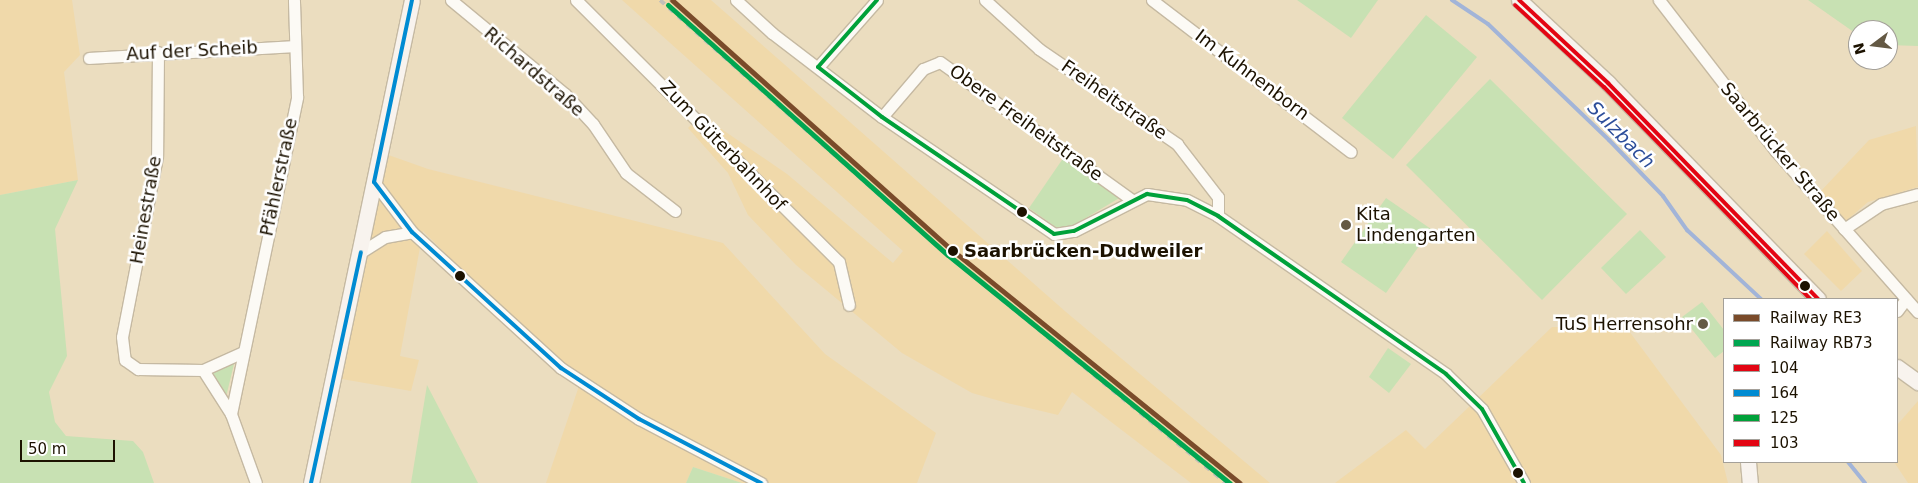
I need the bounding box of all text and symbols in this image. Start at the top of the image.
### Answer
north arrow [1848,20,1898,70]
street label: Richardstraße [480,23,588,121]
street label: Im Kuhnenborn [1191,25,1313,125]
street label: Auf der Scheib [126,37,258,65]
text: N [1850,41,1869,56]
street label: Freiheitstraße [1057,56,1171,144]
street label: Obere Freiheitstraße [945,60,1107,186]
street label: Zum Güterbahnhof [656,77,790,215]
street label: Saarbrücker Straße [1716,78,1844,226]
water label: Sulzbach [1583,97,1659,173]
street label: Pfählerstraße [256,116,302,238]
street label: Heinestraße [126,154,166,266]
place label: Kita Lindengarten [1356,204,1476,246]
unlabelled marker [1017,207,1027,217]
marker: Kita Lindengarten [1340,219,1352,231]
place label: Saarbrücken-Dudweiler [964,240,1202,262]
marker: Saarbrücken-Dudweiler [946,244,960,258]
unlabelled marker [455,271,465,281]
unlabelled marker [1800,281,1810,291]
legend [1723,298,1898,463]
text: Railway RE3 [1770,309,1862,327]
place label: TuS Herrensohr [1556,313,1693,335]
marker: TuS Herrensohr [1697,318,1709,330]
text: Railway RB73 [1770,334,1873,352]
text: 104 [1770,359,1799,377]
text: 164 [1770,384,1799,402]
text: 125 [1770,409,1799,427]
scale bar [22,430,118,462]
text: 103 [1770,434,1799,452]
text: 50 m [28,440,66,458]
unlabelled marker [1513,468,1523,478]

